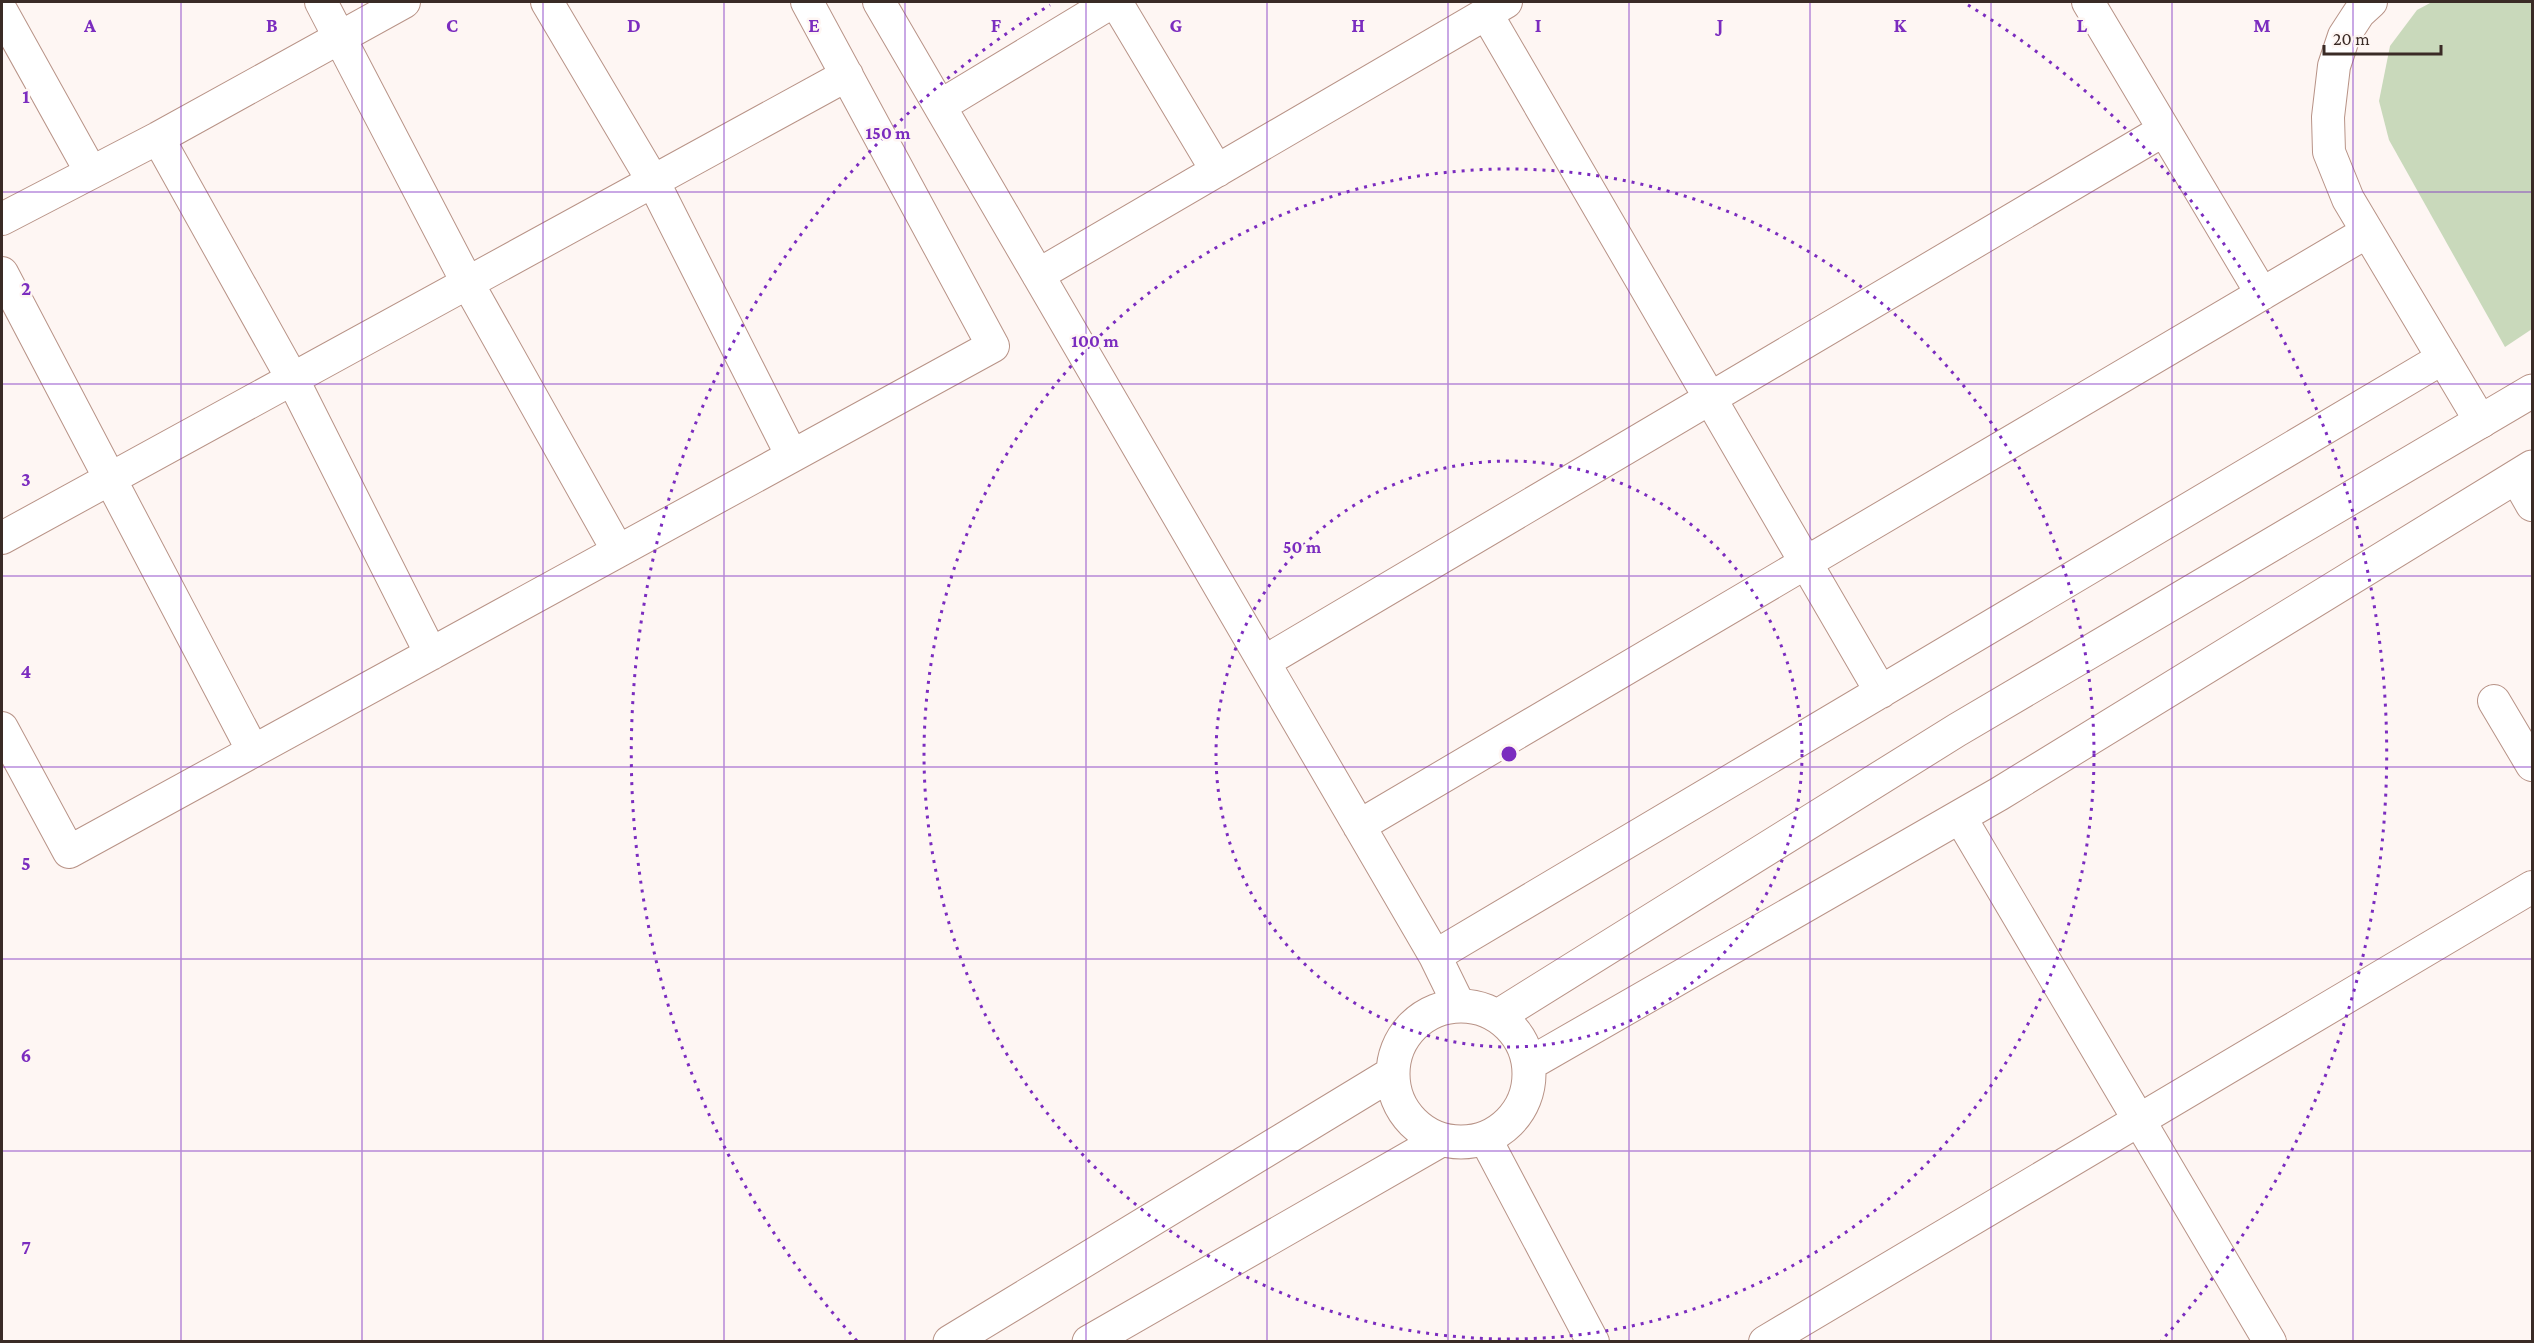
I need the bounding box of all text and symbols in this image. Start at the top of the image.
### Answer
text: A [83,14,97,36]
text: B [266,14,278,36]
text: C [446,14,458,36]
text: D [627,14,641,36]
text: E [808,14,820,36]
text: F [991,14,1002,36]
text: G [1170,14,1183,36]
text: H [1351,14,1365,36]
text: I [1535,14,1542,36]
text: J [1715,14,1724,36]
text: K [1894,14,1908,36]
text: L [2077,14,2088,36]
text: M [2253,14,2271,36]
scale bar [2324,18,2441,56]
text: 20 m [2333,29,2370,49]
text: 1 [22,85,30,107]
text: 150 m [865,123,911,143]
text: 2 [21,277,31,299]
text: 100 m [1071,331,1119,351]
text: 3 [21,468,31,490]
text: 50 m [1283,537,1322,557]
text: 4 [21,660,32,682]
centre of rings [1499,744,1519,764]
text: 5 [21,852,31,874]
text: 6 [21,1044,31,1066]
text: 7 [21,1236,31,1258]

